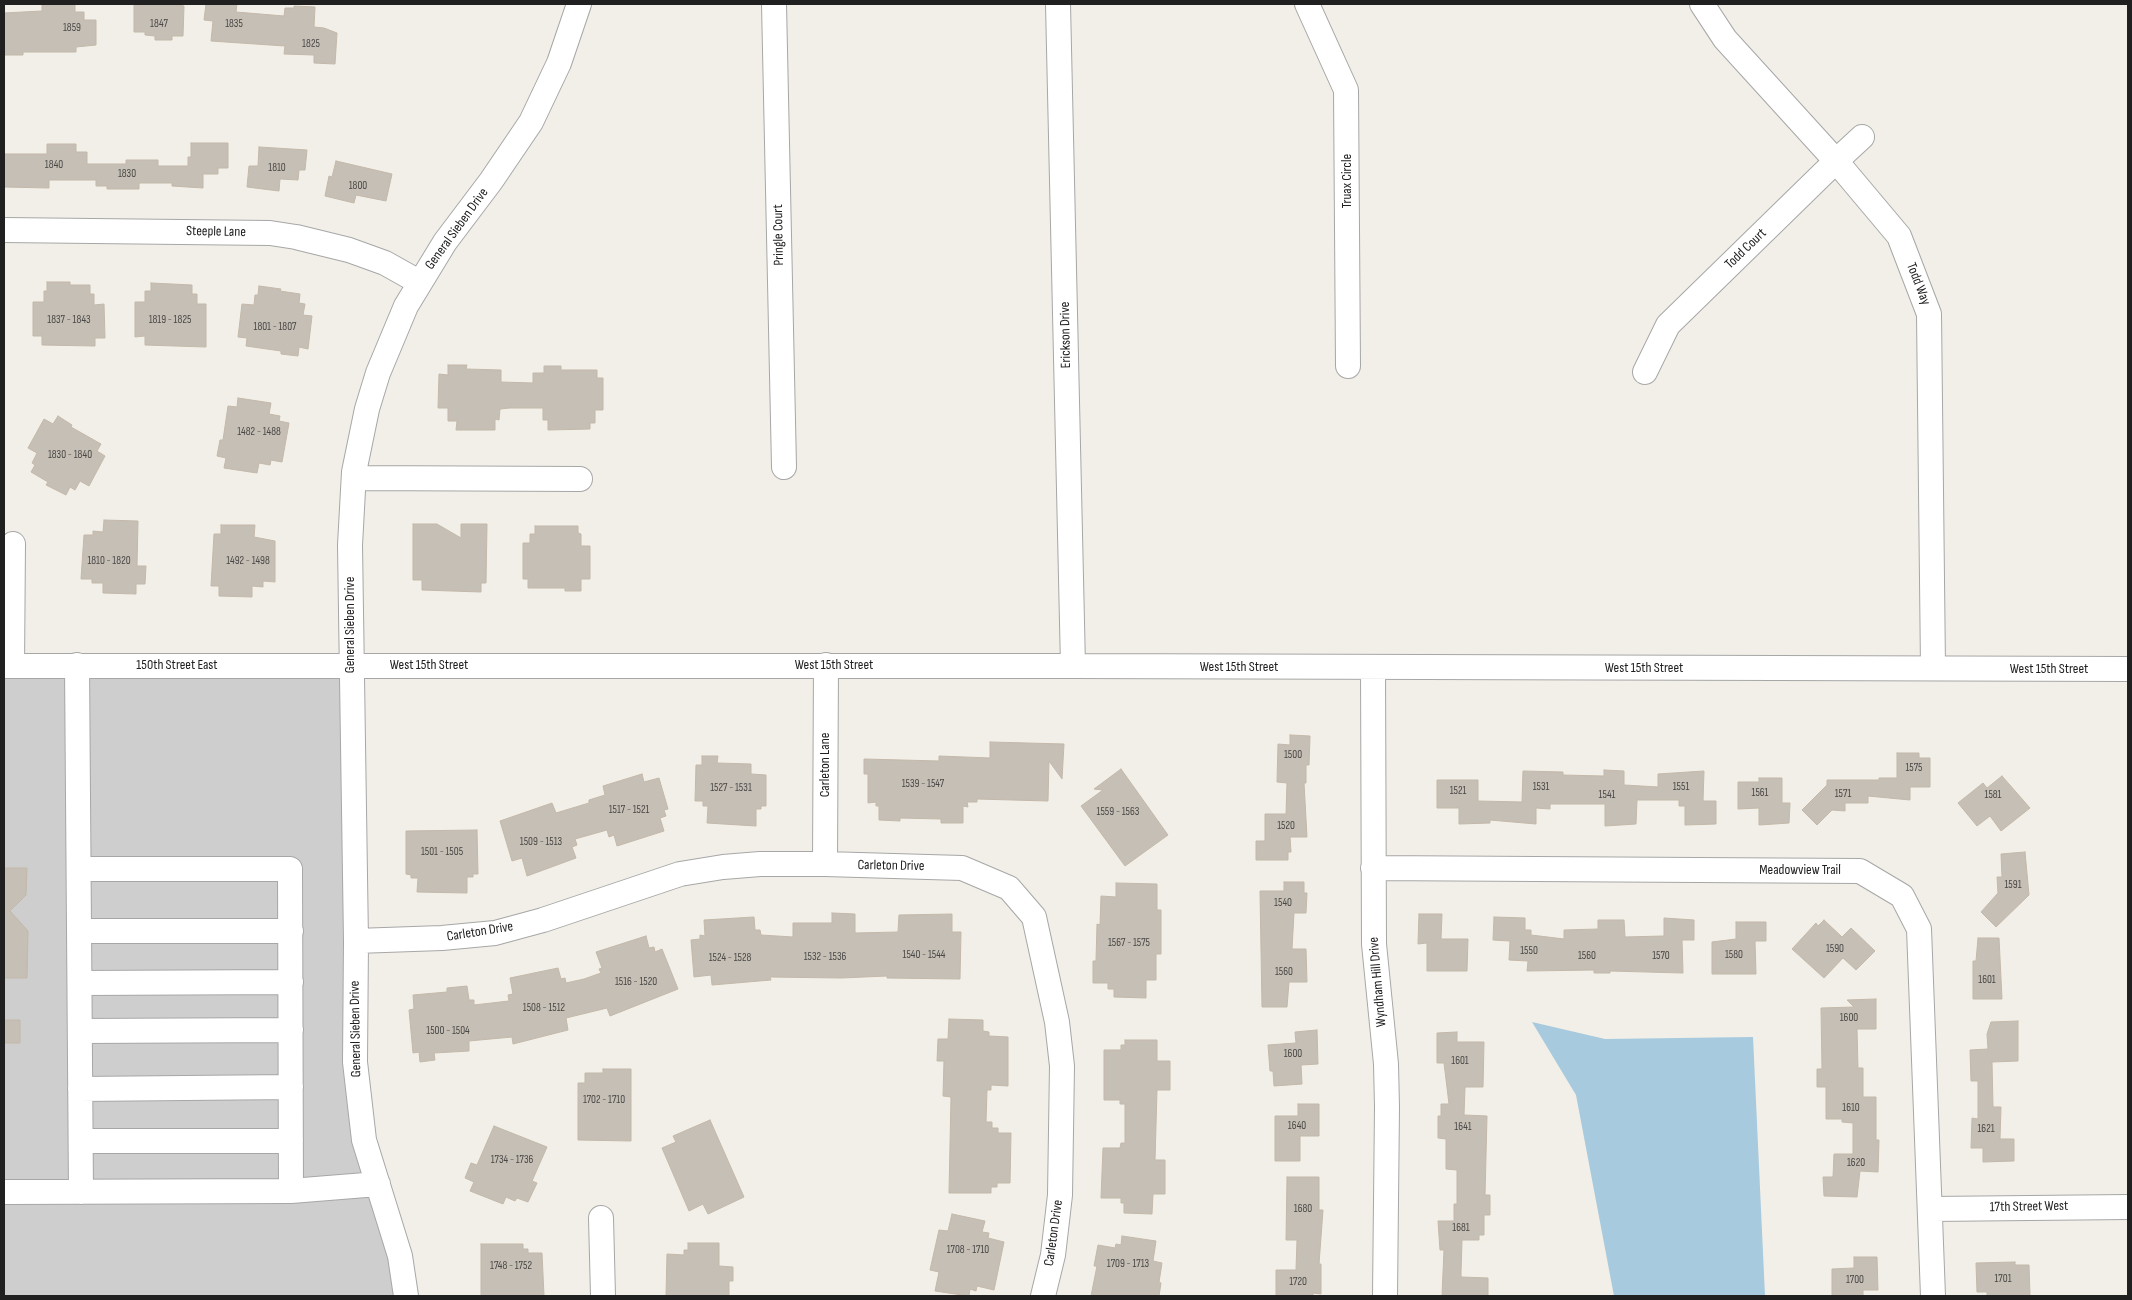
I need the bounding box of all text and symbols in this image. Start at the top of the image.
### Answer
house number: 1847 [150,17,168,31]
house number: 1835 [225,17,243,31]
house number: 1859 [63,21,81,35]
house number: 1825 [302,37,320,51]
street label: Truax Circle [1339,154,1355,208]
house number: 1840 [45,158,63,172]
house number: 1810 [268,161,286,175]
house number: 1830 [118,167,136,181]
house number: 1800 [349,179,367,193]
street label: General Sieben Drive [422,185,492,273]
street label: Pringle Court [770,204,788,266]
street label: Steeple Lane [186,223,246,241]
street label: Todd Court [1722,225,1770,273]
street label: Todd Way [1902,260,1934,308]
street label: Erickson Drive [1057,302,1075,368]
house number: 1837 - 1843 [47,313,91,327]
house number: 1819 - 1825 [149,313,191,327]
house number: 1801 - 1807 [254,320,296,334]
house number: 1482 - 1488 [237,425,281,439]
house number: 1830 - 1840 [48,448,92,462]
house number: 1810 - 1820 [87,554,131,568]
house number: 1492 - 1498 [226,554,270,568]
street label: General Sieben Drive [342,577,358,673]
street label: 150th Street East [136,657,218,673]
street label: West 15th Street [390,657,468,673]
street label: West 15th Street [795,657,873,673]
street label: West 15th Street [1200,659,1278,675]
street label: West 15th Street [1605,660,1683,676]
street label: West 15th Street [2010,661,2088,677]
street label: Carleton Lane [817,733,833,797]
house number: 1500 [1284,748,1302,762]
house number: 1575 [1905,761,1923,775]
house number: 1539 - 1547 [902,777,944,791]
house number: 1531 [1533,780,1549,794]
house number: 1551 [1673,780,1689,794]
house number: 1527 - 1531 [710,781,752,795]
house number: 1521 [1450,784,1466,798]
house number: 1561 [1752,786,1768,800]
house number: 1571 [1835,787,1851,801]
house number: 1541 [1599,788,1615,802]
house number: 1581 [1985,788,2001,802]
house number: 1517 - 1521 [609,803,649,817]
house number: 1559 - 1563 [1097,805,1139,819]
house number: 1520 [1277,819,1295,833]
house number: 1509 - 1513 [520,835,562,849]
house number: 1501 - 1505 [421,845,463,859]
street label: Carleton Drive [857,857,925,875]
street label: Meadowview Trail [1759,862,1841,878]
house number: 1591 [2005,878,2021,892]
house number: 1540 [1274,896,1292,910]
street label: Carleton Drive [446,918,514,946]
house number: 1567 - 1575 [1108,936,1150,950]
street label: Wyndham Hill Drive [1366,936,1390,1028]
house number: 1590 [1826,942,1844,956]
house number: 1550 [1520,944,1538,958]
house number: 1540 - 1544 [903,948,945,962]
house number: 1580 [1725,948,1743,962]
house number: 1560 [1578,949,1596,963]
house number: 1570 [1652,949,1670,963]
house number: 1532 - 1536 [804,950,846,964]
house number: 1524 - 1528 [709,951,751,965]
house number: 1560 [1275,965,1293,979]
house number: 1601 [1978,973,1996,987]
house number: 1516 - 1520 [615,975,657,989]
street label: General Sieben Drive [347,981,365,1077]
house number: 1508 - 1512 [523,1001,565,1015]
house number: 1600 [1840,1011,1858,1025]
house number: 1500 - 1504 [426,1024,470,1038]
house number: 1600 [1284,1047,1302,1061]
house number: 1601 [1451,1054,1469,1068]
house number: 1702 - 1710 [583,1093,625,1107]
house number: 1610 [1842,1101,1860,1115]
house number: 1640 [1288,1119,1306,1133]
house number: 1641 [1454,1120,1472,1134]
house number: 1621 [1977,1122,1995,1136]
house number: 1734 - 1736 [491,1153,533,1167]
house number: 1620 [1847,1156,1865,1170]
street label: 17th Street West [1990,1198,2068,1216]
street label: Carleton Drive [1041,1199,1067,1267]
house number: 1680 [1294,1202,1312,1216]
house number: 1681 [1452,1221,1470,1235]
house number: 1708 - 1710 [947,1243,989,1257]
house number: 1709 - 1713 [1107,1257,1149,1271]
house number: 1748 - 1752 [490,1259,532,1273]
house number: 1701 [1995,1272,2011,1286]
house number: 1700 [1846,1273,1864,1287]
house number: 1720 [1289,1275,1307,1289]

